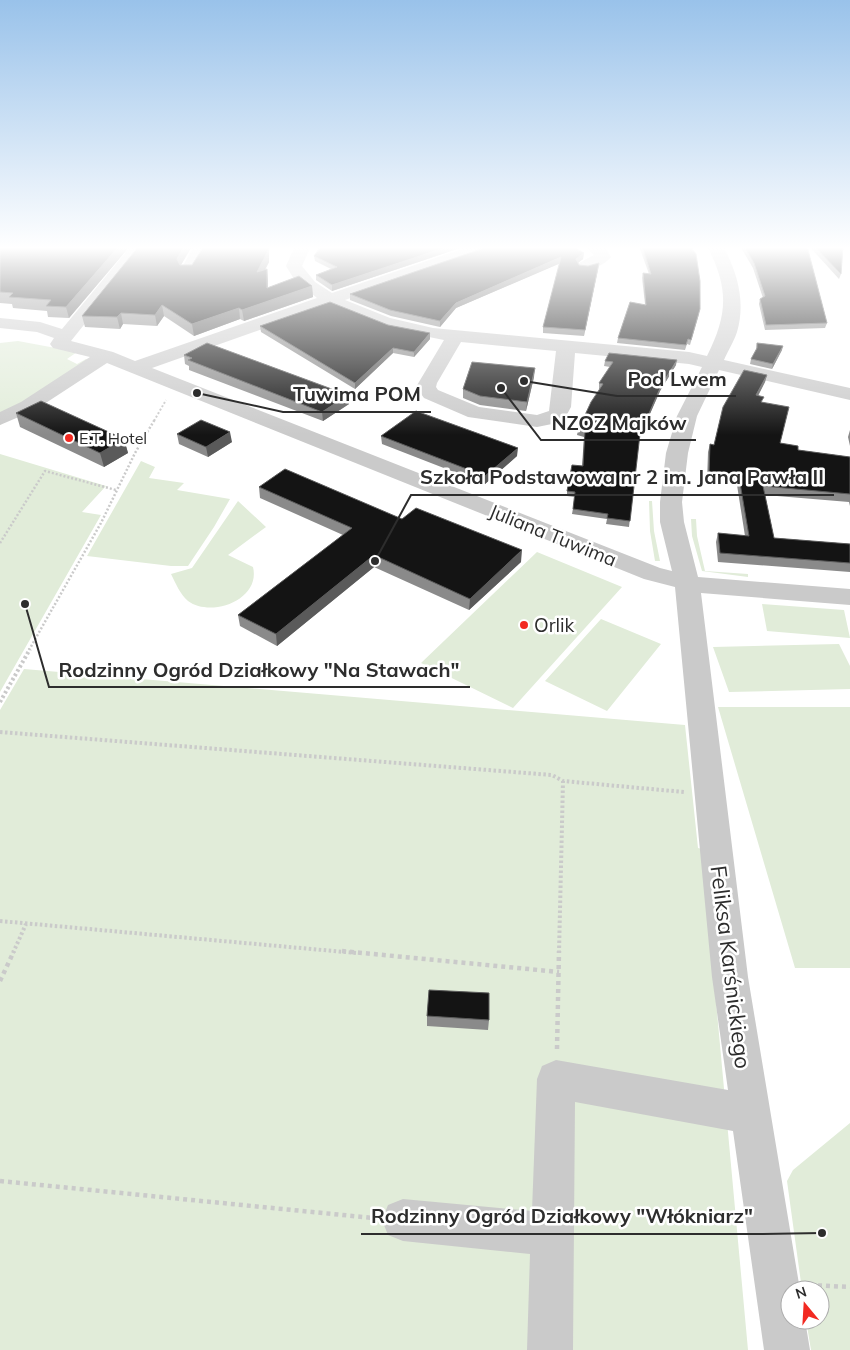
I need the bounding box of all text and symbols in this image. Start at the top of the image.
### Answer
callout: Pod Lwem [617,361,736,396]
text: Pod Lwem [627,366,727,391]
callout: Tuwima POM [283,377,431,412]
text: Tuwima POM [293,381,421,406]
callout: NZOZ Majków [541,405,696,440]
text: NZOZ Majków [551,410,687,435]
place label: E.T. Hotel [79,428,147,448]
marker: E.T. Hotel [63,432,75,444]
callout: Szkoła Podstawowa nr 2 im. Jana Pawła II [411,460,834,495]
text: Szkoła Podstawowa nr 2 im. Jana Pawła II [420,464,824,489]
street label: Juliana Tuwima [486,499,620,571]
place label: Orlik [534,613,575,637]
marker: Orlik [518,619,530,631]
callout: Rodzinny Ogród Działkowy "Na Stawach" [49,652,470,687]
text: Rodzinny Ogród Działkowy "Na Stawach" [59,657,459,682]
street label: Feliksa Karśnickiego [705,864,757,1070]
callout: Rodzinny Ogród Działkowy "Włókniarz" [361,1199,763,1234]
text: Rodzinny Ogród Działkowy "Włókniarz" [371,1203,753,1228]
north arrow [780,1280,830,1330]
text: N [793,1282,809,1303]

